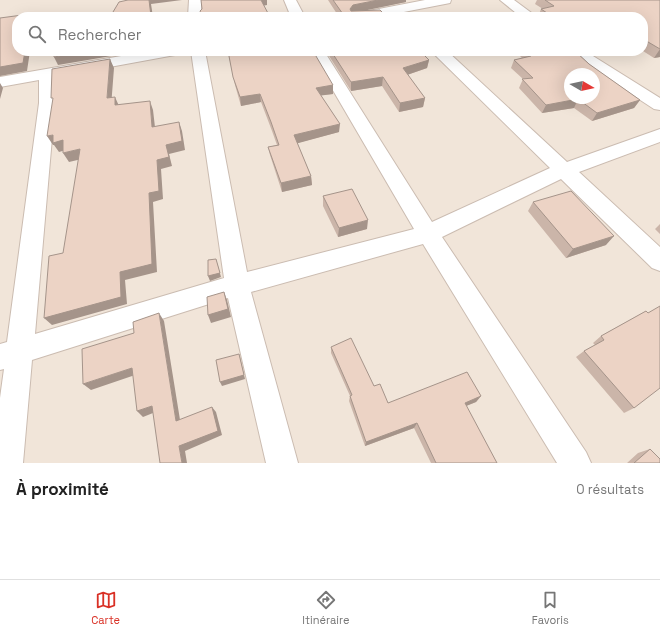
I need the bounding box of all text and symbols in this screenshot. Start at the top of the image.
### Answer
search box [12,12,648,56]
icon: search [26,23,48,45]
text: Rechercher [58,25,141,44]
north arrow [564,68,600,104]
text: À proximité [16,478,109,500]
text: 0 résultats [576,481,644,498]
tab: Carte [91,589,120,627]
tab: Itinéraire [302,589,350,627]
tab: Favoris [532,589,569,627]

